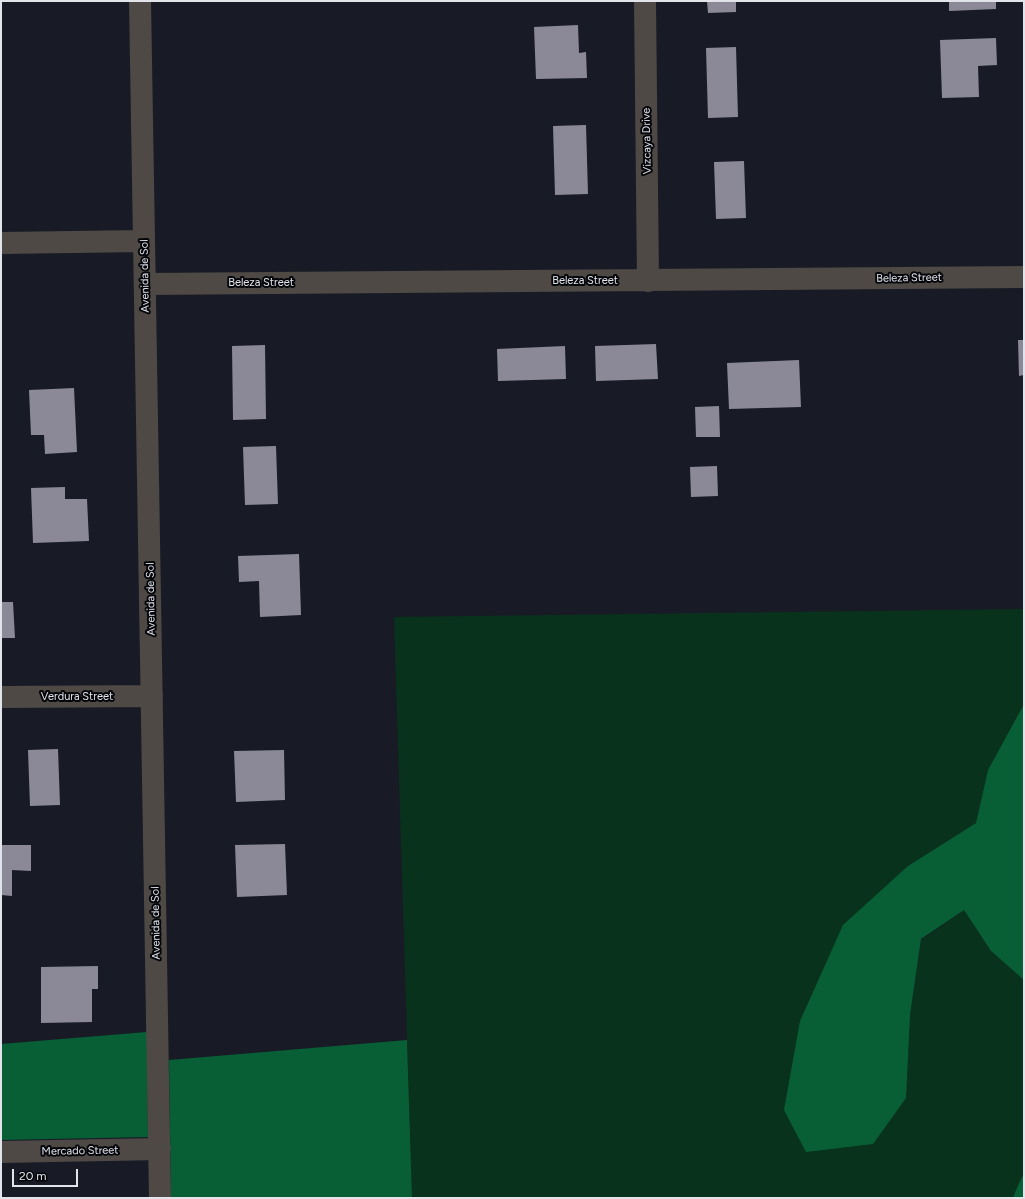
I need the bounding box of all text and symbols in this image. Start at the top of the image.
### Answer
street label: Vizcaya Drive [640,108,654,174]
street label: Avenida de Sol [138,239,152,313]
street label: Beleza Street [876,271,942,285]
street label: Beleza Street [552,274,618,288]
street label: Beleza Street [228,276,294,290]
street label: Avenida de Sol [144,562,158,636]
street label: Verdura Street [41,690,113,704]
street label: Avenida de Sol [149,886,163,960]
street label: Mercado Street [41,1144,119,1158]
scale bar [14,1161,80,1187]
text: 20 m [19,1169,47,1183]

